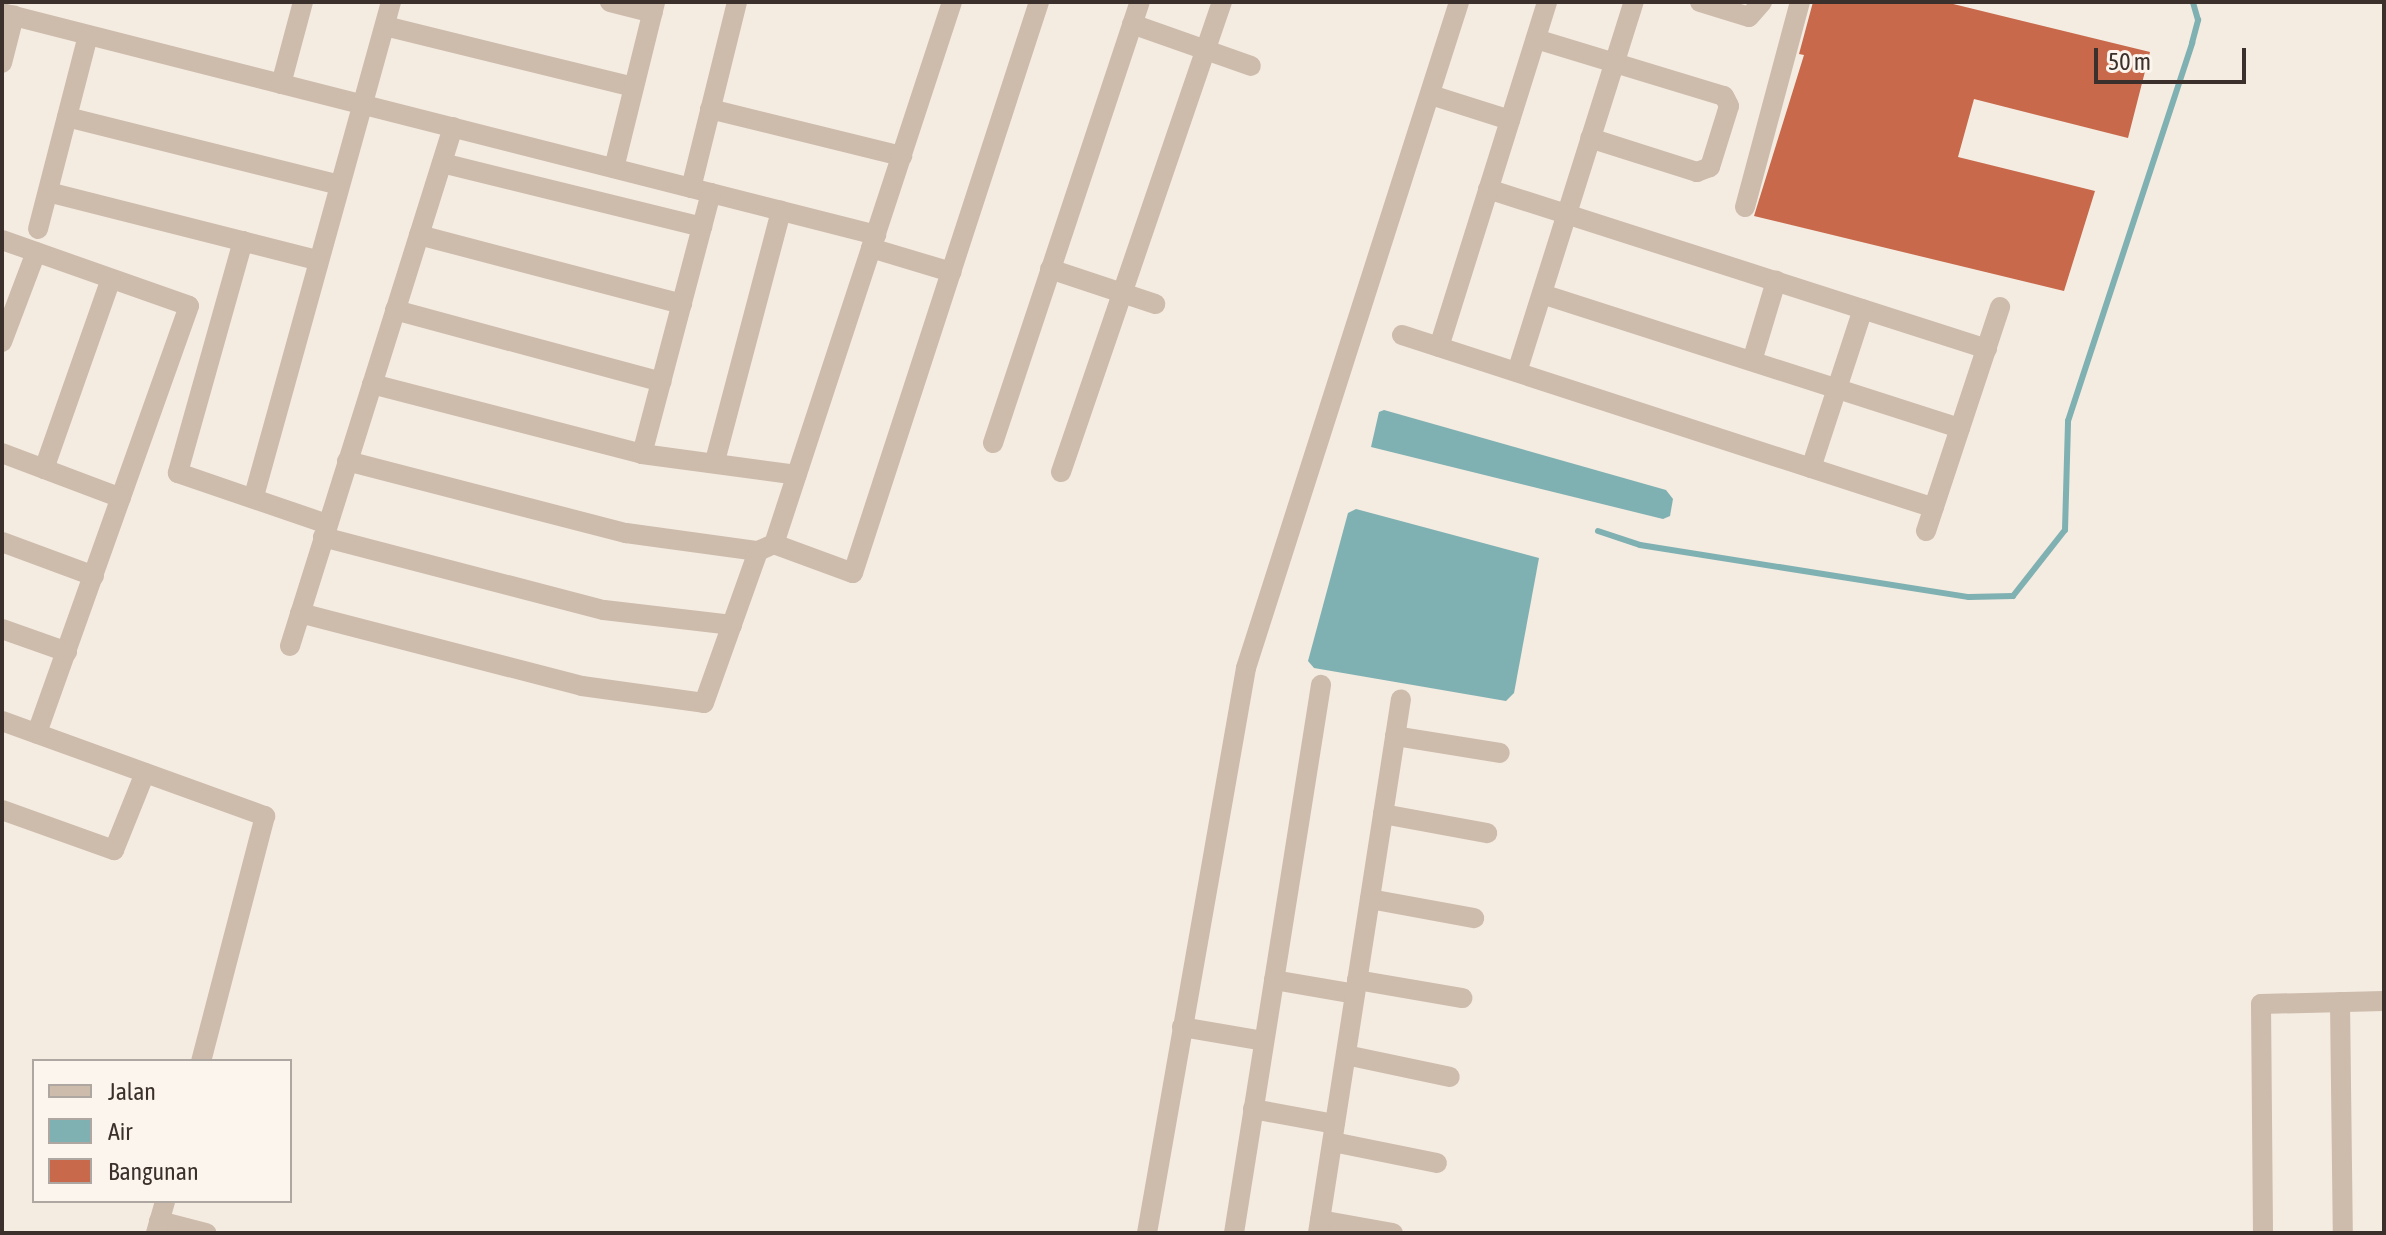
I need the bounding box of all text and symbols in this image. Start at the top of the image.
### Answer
scale bar [2098,32,2250,82]
text: 50 m [2108,48,2151,75]
legend [32,1059,292,1203]
text: Jalan [108,1078,156,1105]
text: Air [108,1118,132,1145]
text: Bangunan [108,1158,199,1185]

